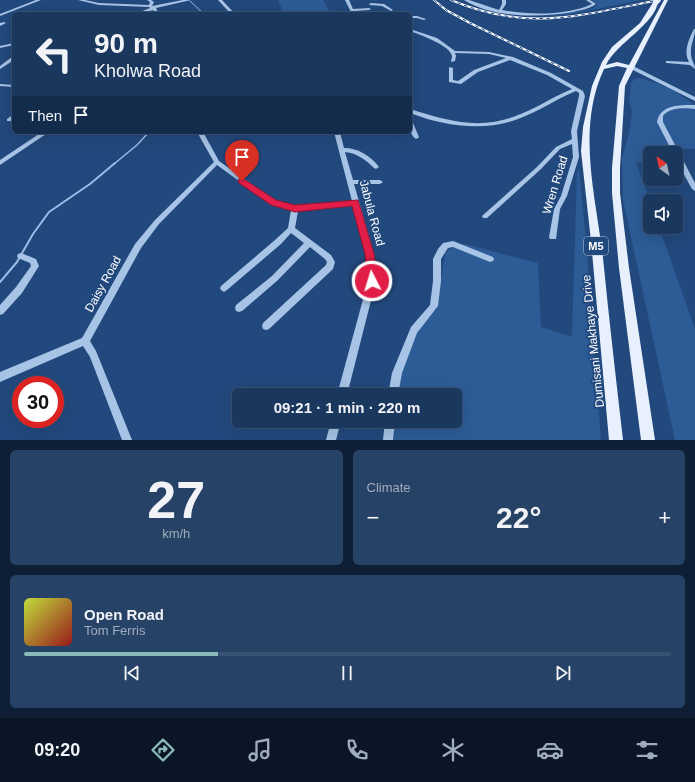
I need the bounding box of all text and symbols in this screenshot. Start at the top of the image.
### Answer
icon: left [28,28,80,80]
text: 90 m [94,28,158,59]
text: Kholwa Road [94,61,201,81]
icon: arrive [70,104,92,126]
text: Then [28,107,62,124]
pin [225,140,259,181]
icon: arrive [231,146,253,168]
north arrow [643,146,683,186]
map controls [643,146,683,234]
street label: Wren Road [539,154,571,216]
street label: Jabula Road [357,179,387,247]
button: sound [643,194,683,234]
road number: M5 [584,237,608,255]
street label: Daisy Road [82,253,124,315]
position arrow [351,260,393,302]
street label: Dumisani Makhaye Drive [579,274,607,408]
speed limit sign: 30 [12,376,64,428]
text: 09:21 · 1 min · 220 m [274,399,420,416]
text: 27 [147,471,205,529]
text: Climate [367,480,411,495]
text: 22° [496,501,541,534]
text: − [367,505,379,530]
text: + [658,505,671,530]
text: km/h [162,526,190,541]
text: Open Road [84,606,164,623]
text: Tom Ferris [84,623,145,638]
icon: previous [121,662,143,684]
icon: pause [336,662,358,684]
icon: next [552,662,574,684]
icon: directions [149,736,177,764]
icon: music [246,736,274,764]
icon: phone [343,736,371,764]
icon: climate [439,736,467,764]
icon: car [536,736,564,764]
icon: filters [633,736,661,764]
text: 09:20 [34,740,80,760]

